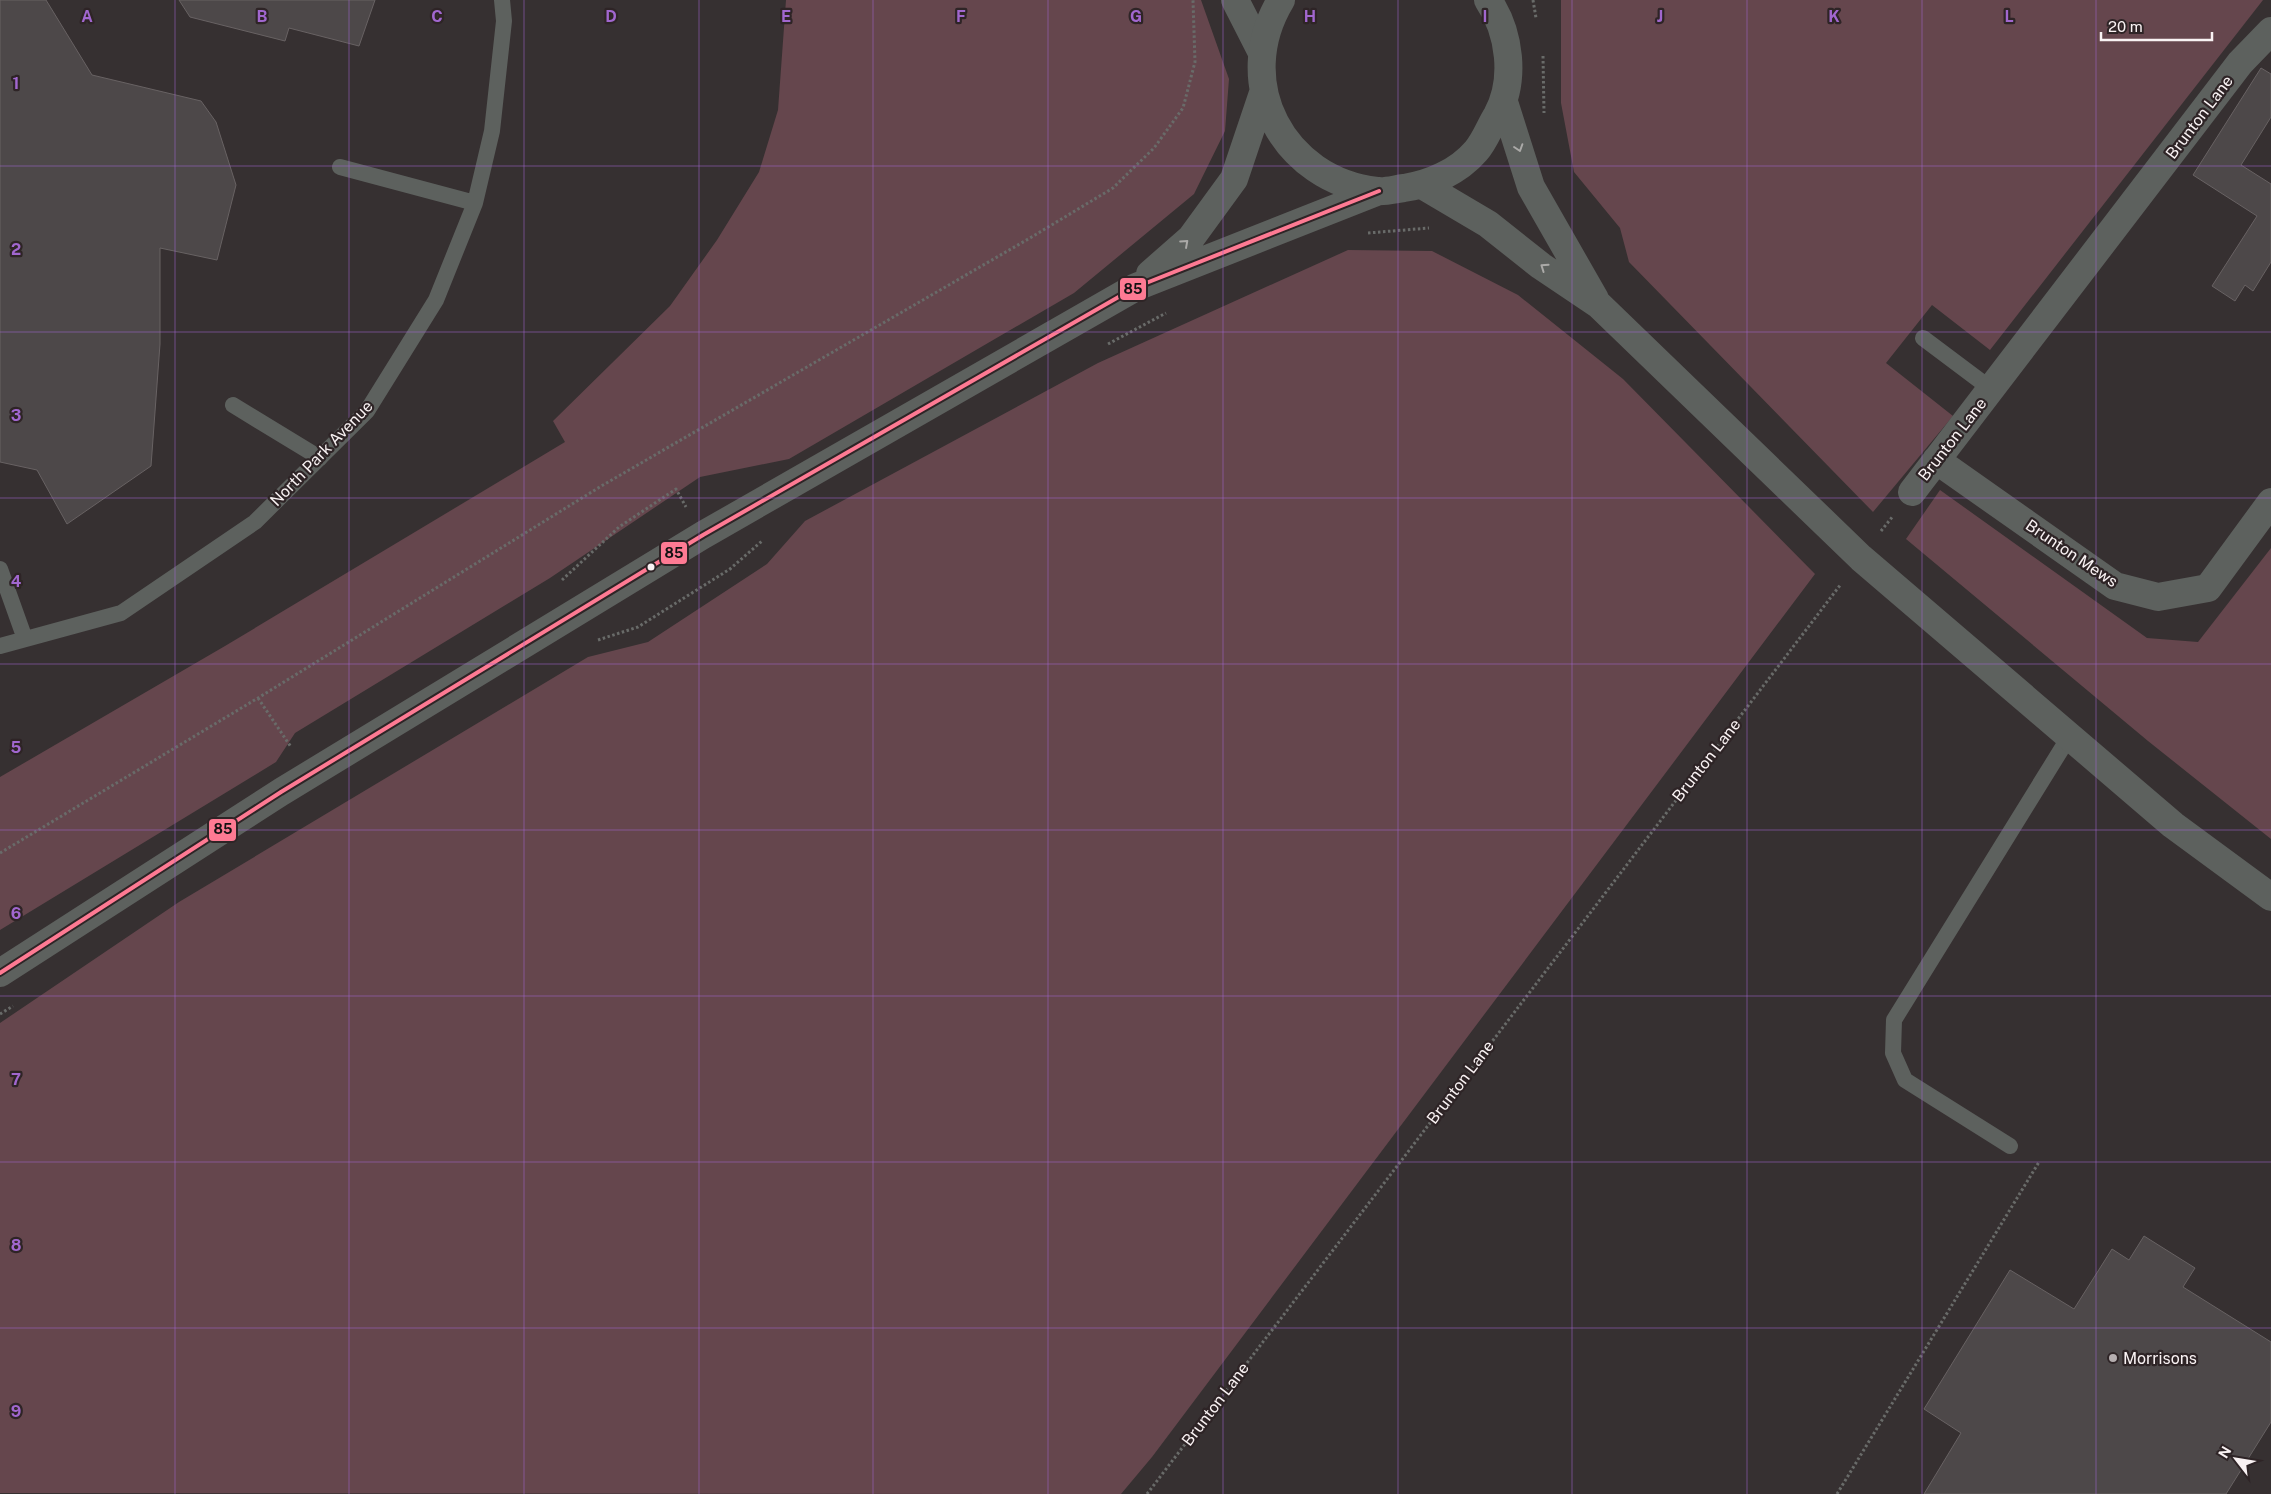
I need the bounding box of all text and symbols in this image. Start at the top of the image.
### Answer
text: A [81,7,93,26]
text: B [257,7,268,26]
text: C [431,7,443,26]
text: D [605,7,617,26]
text: E [781,7,791,26]
text: F [956,7,966,26]
text: G [1130,7,1142,26]
text: H [1304,7,1316,26]
text: I [1483,7,1487,26]
text: J [1657,7,1663,26]
text: K [1828,7,1840,26]
text: L [2004,7,2014,26]
scale bar [2101,10,2212,42]
text: 20 m [2108,18,2143,35]
street label: Brunton Lane [2162,72,2237,163]
text: 1 [13,74,19,93]
one-way arrow [1513,143,1523,152]
one-way arrow [1180,239,1189,248]
text: 2 [11,240,21,259]
one-way arrow [1541,265,1550,273]
line badge: 85 [1119,277,1147,301]
text: 85 [1124,281,1142,297]
street label: Brunton Lane [1914,394,1991,484]
street label: North Park Avenue [266,397,377,510]
text: 3 [11,406,21,425]
street label: Brunton Mews [2022,516,2121,591]
line badge: 85 [660,541,688,565]
text: 85 [665,545,683,561]
unlabelled marker [646,562,656,572]
text: 4 [11,572,22,591]
street label: Brunton Lane [1668,715,1745,805]
text: 5 [11,738,22,757]
line badge: 85 [208,818,237,842]
text: 85 [214,821,232,837]
text: 6 [11,904,21,923]
street label: Brunton Lane [1423,1037,1498,1128]
text: 7 [11,1070,21,1089]
text: 8 [11,1236,22,1255]
place label: Morrisons [2123,1349,2197,1368]
marker: Morrisons [2107,1352,2119,1364]
street label: Brunton Lane [1178,1359,1253,1450]
text: 9 [11,1402,21,1421]
north arrow [2211,1434,2261,1484]
text: N [2215,1443,2235,1461]

